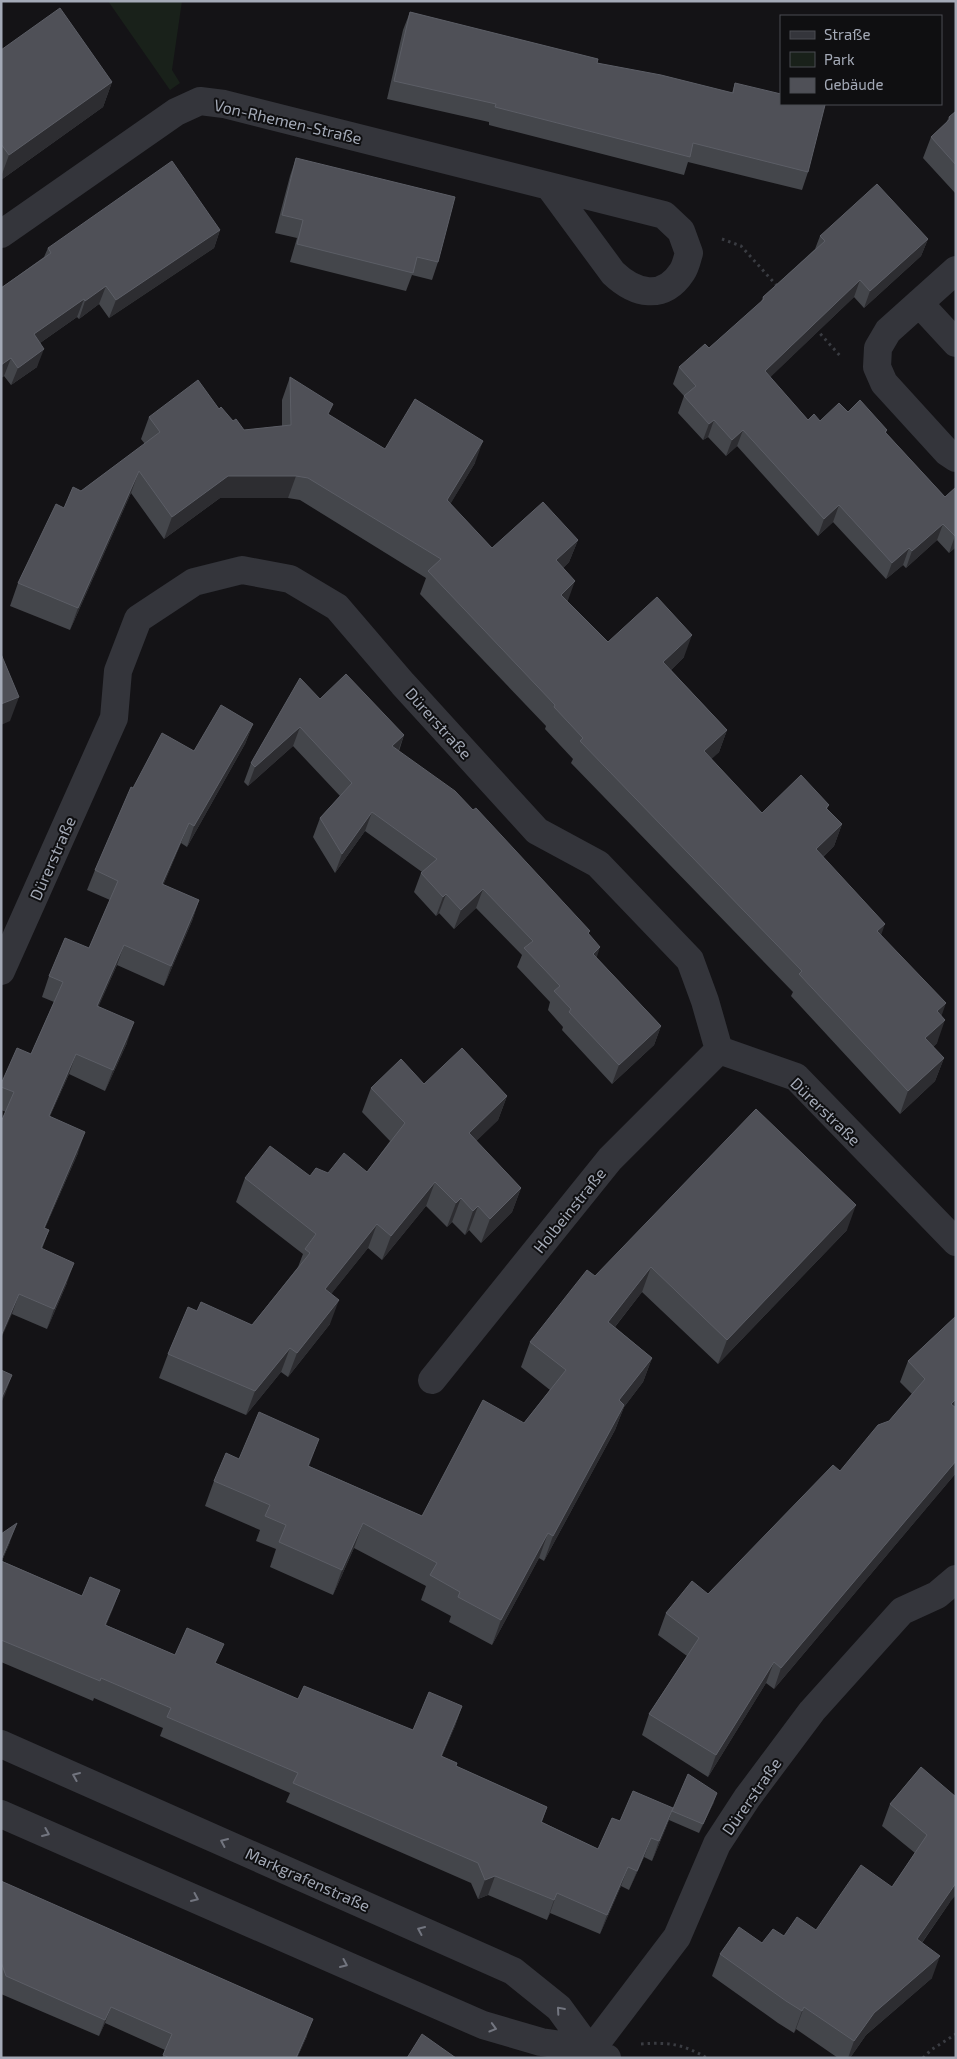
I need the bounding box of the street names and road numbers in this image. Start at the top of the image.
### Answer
street label: Von-Rhemen-Straße [212,95,364,147]
street label: Dürerstraße [402,683,476,763]
street label: Dürerstraße [25,813,79,903]
street label: Dürerstraße [787,1073,865,1149]
street label: Holbeinstraße [529,1163,609,1257]
street label: Dürerstraße [717,1754,785,1838]
street label: Markgrafenstraße [243,1843,373,1915]

